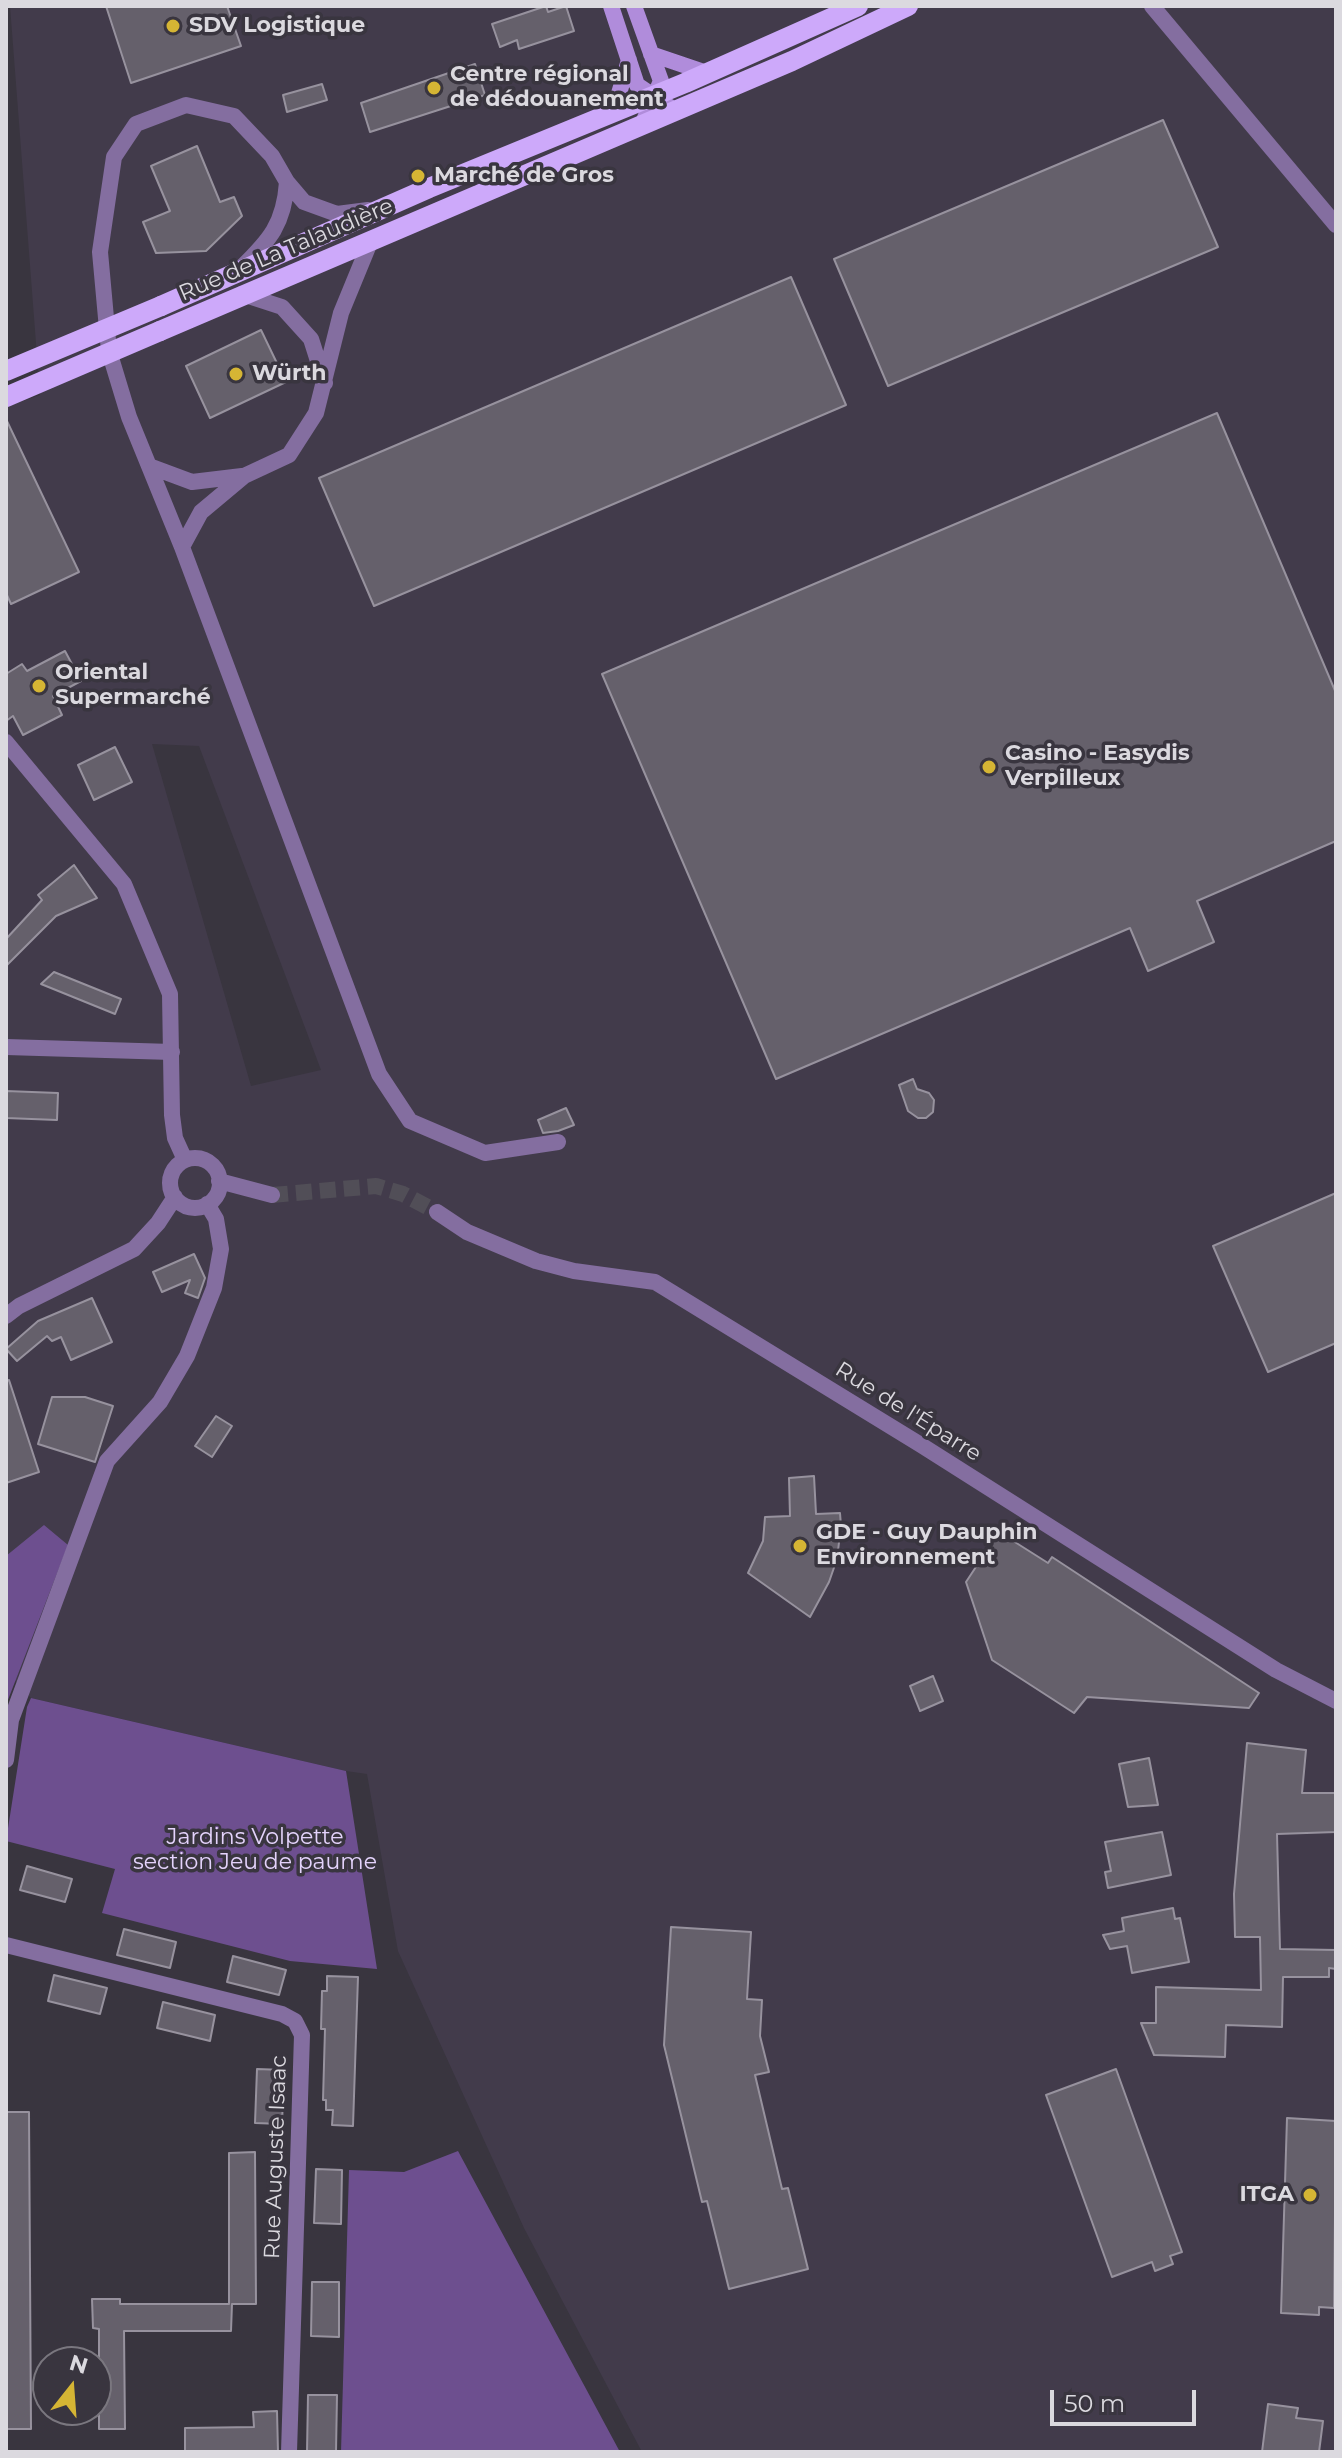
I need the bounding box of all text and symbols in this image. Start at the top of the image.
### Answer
place label: SDV Logistique [189,13,365,39]
marker: SDV Logistique [164,17,182,35]
place label: Centre régional de dédouanement [450,62,664,114]
marker: Centre régional de dédouanement [425,79,443,97]
place label: Marché de Gros [434,163,614,189]
marker: Marché de Gros [409,167,427,185]
street label: Rue de La Talaudière [175,193,397,307]
place label: Würth [252,361,327,387]
marker: Würth [227,365,245,383]
place label: Oriental Supermarché [55,660,211,712]
marker: Oriental Supermarché [30,677,48,695]
place label: Casino - Easydis Verpilleux [1005,741,1190,792]
marker: Casino - Easydis Verpilleux [980,758,998,776]
street label: Rue de l'Éparre [830,1357,986,1467]
place label: GDE - Guy Dauphin Environnement [816,1520,1037,1572]
marker: GDE - Guy Dauphin Environnement [791,1537,809,1555]
park label: Jardins Volpette section Jeu de paume [133,1825,377,1876]
street label: Rue Auguste Isaac [259,2055,293,2259]
place label: ITGA [1240,2182,1294,2208]
marker: ITGA [1301,2186,1319,2204]
north arrow [32,2346,112,2426]
text: N [66,2349,91,2380]
scale bar [1054,2374,1200,2424]
text: 50 m [1064,2389,1125,2418]

